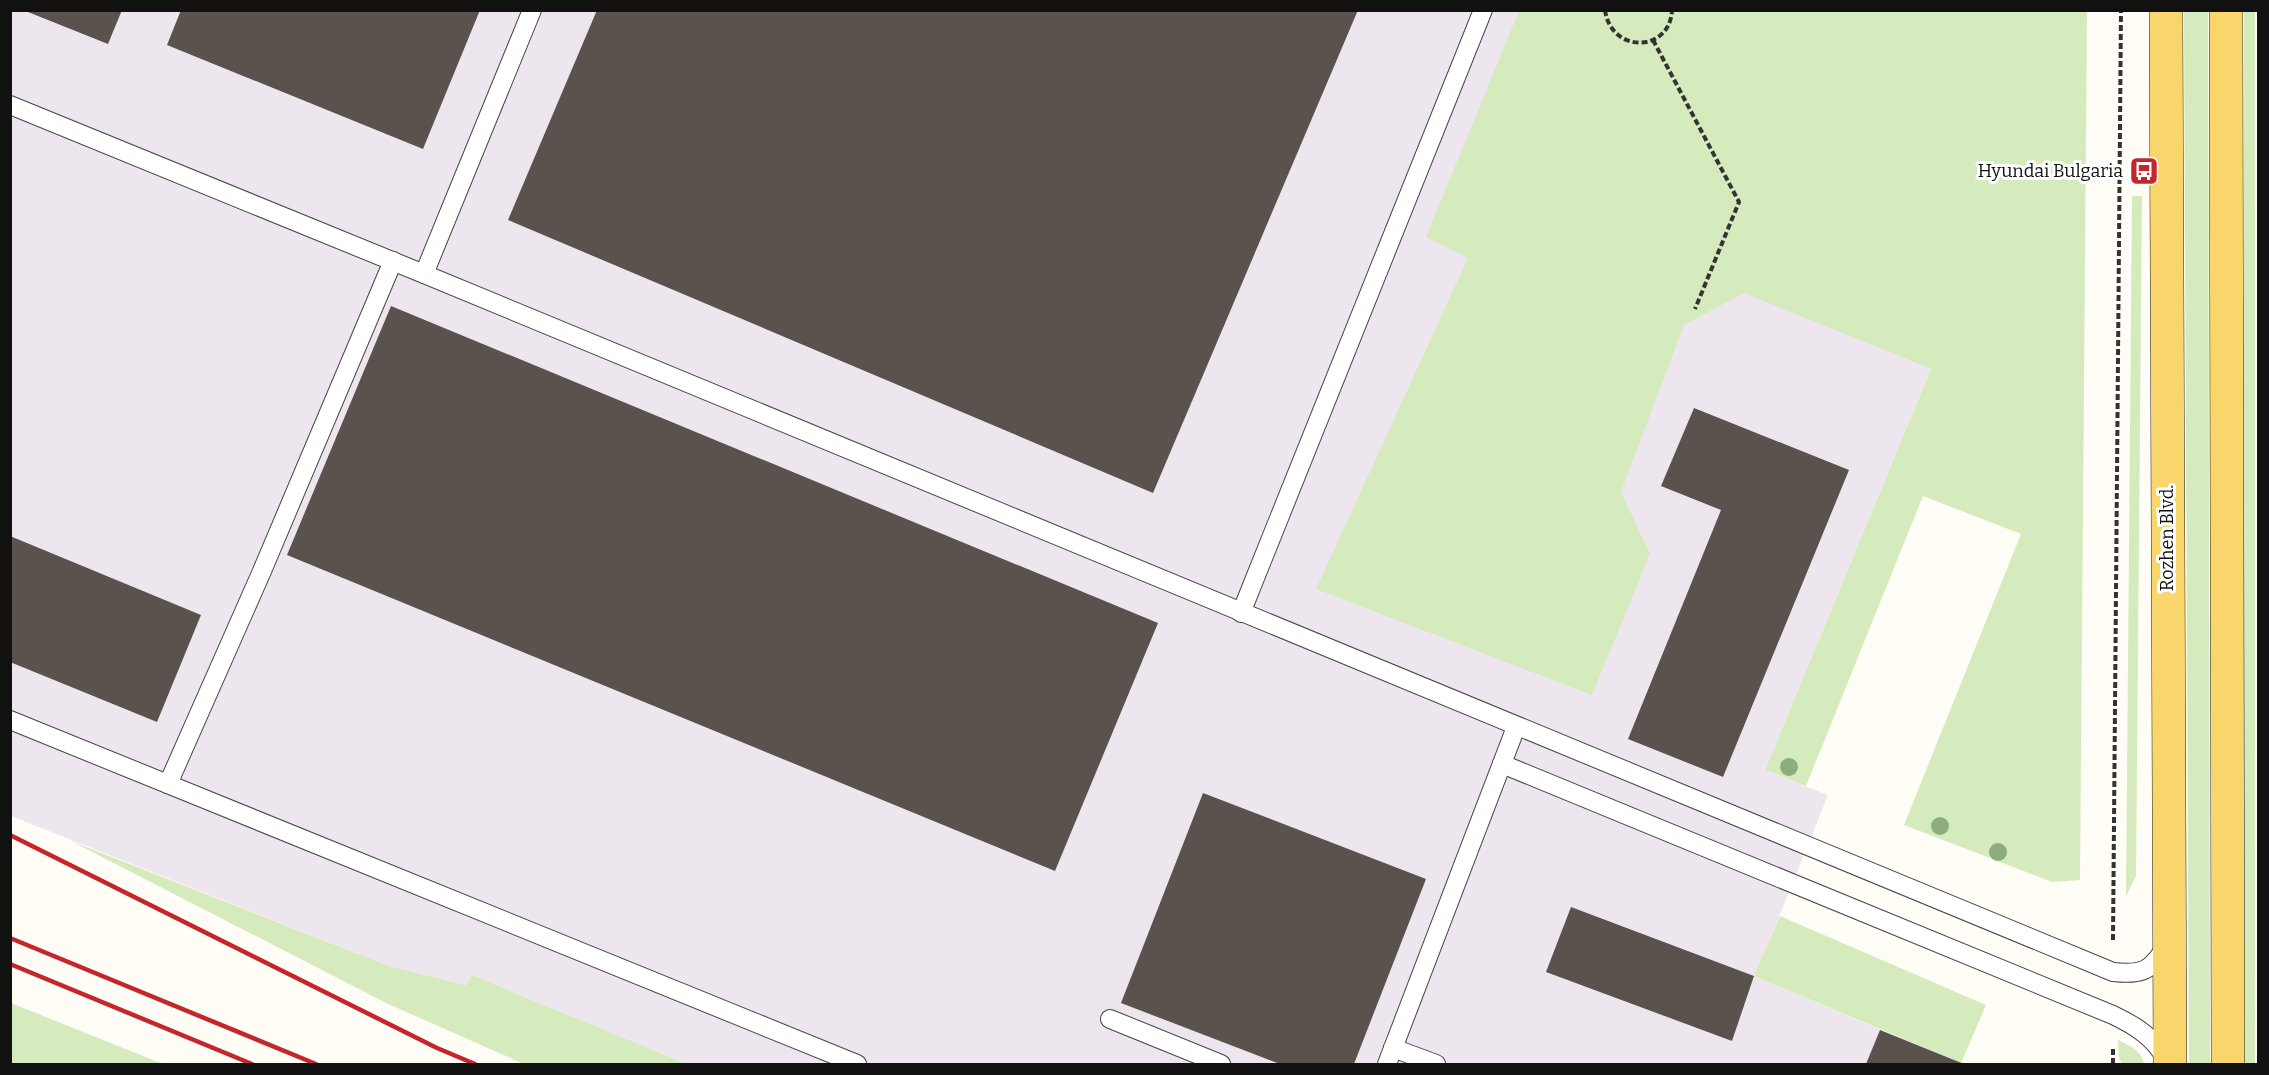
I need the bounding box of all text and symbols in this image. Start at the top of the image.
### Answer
bus stop icon: Hyundai Bulgaria [2128,155,2160,187]
place label: Hyundai Bulgaria [1978,160,2123,182]
street label: Rozhen Blvd. [2156,485,2178,591]

